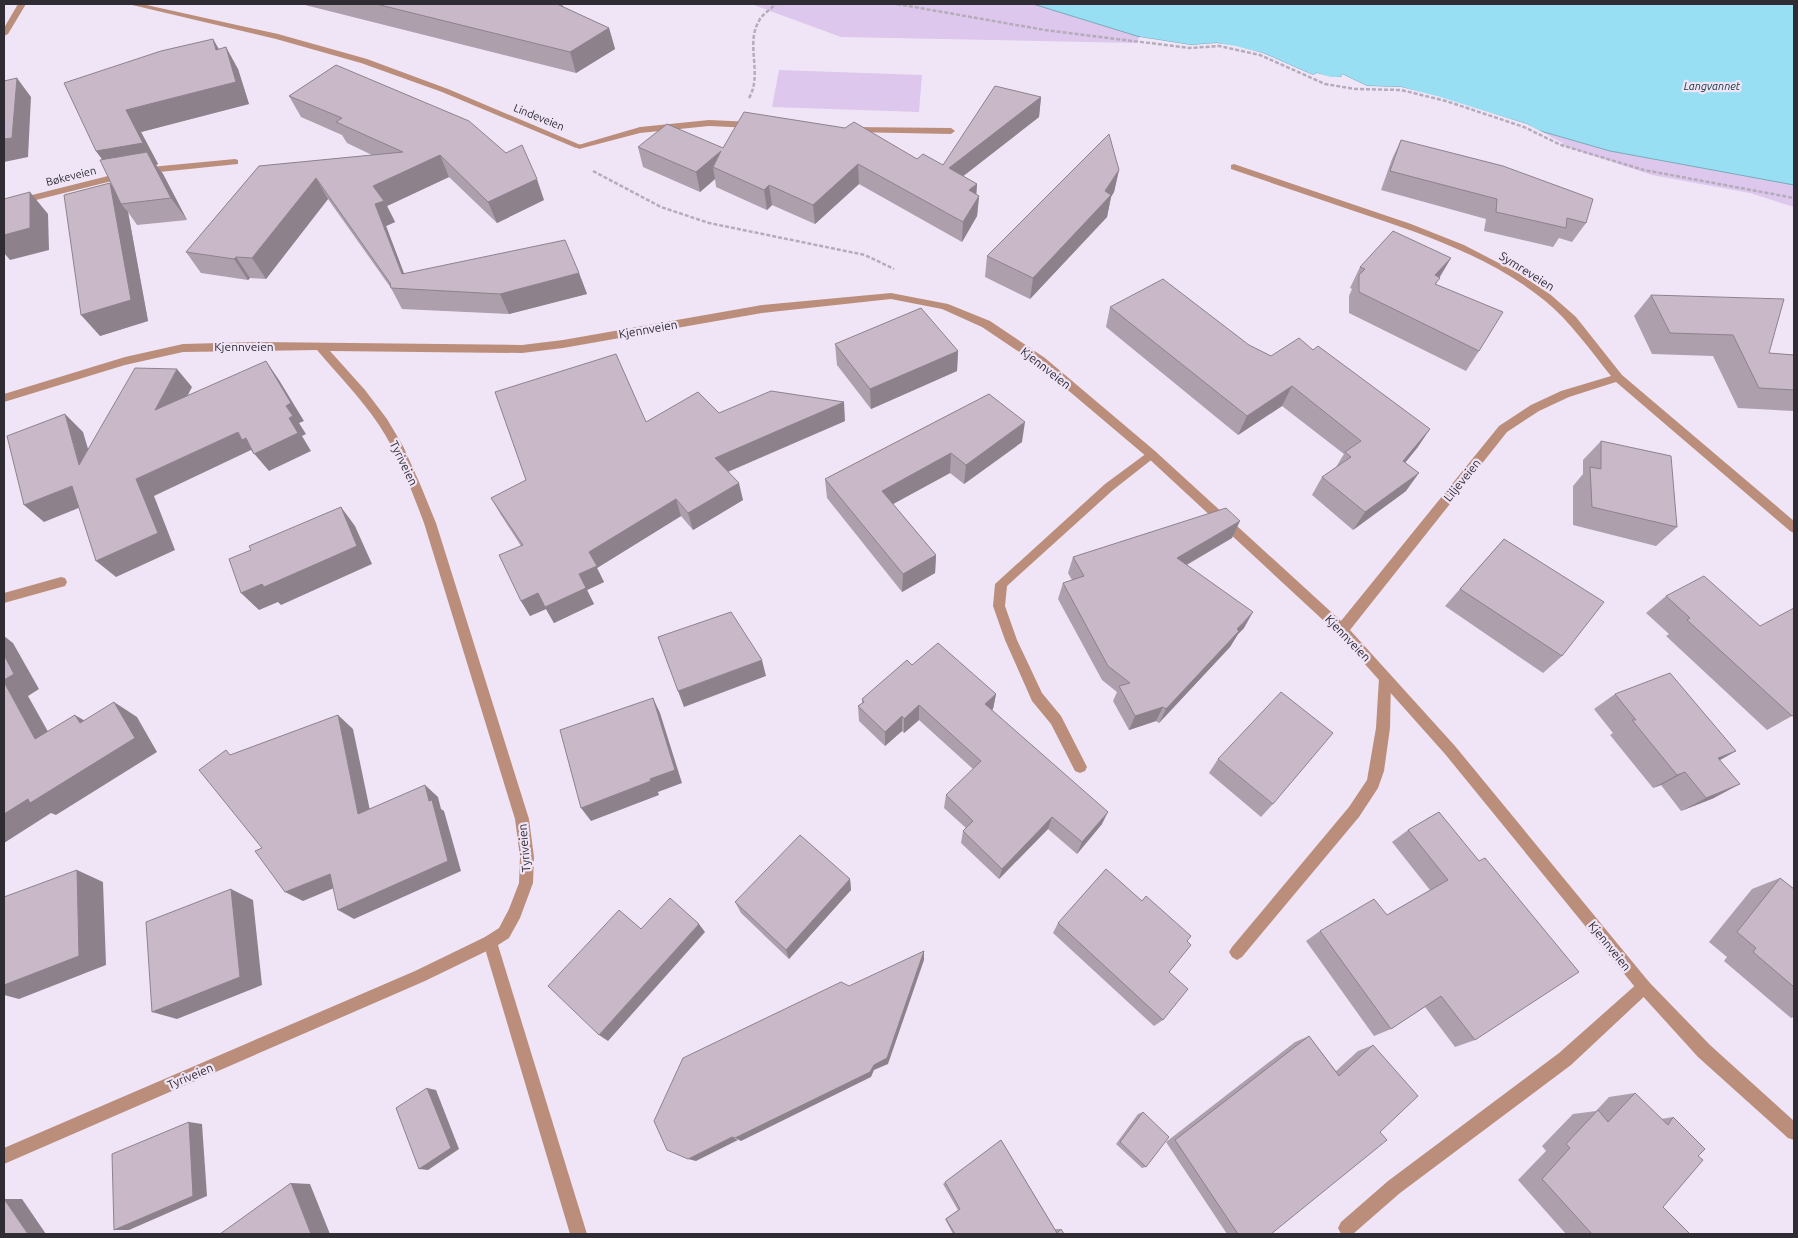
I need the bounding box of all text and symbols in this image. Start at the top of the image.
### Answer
water label: Langvannet [1684,80,1741,92]
street label: Lindeveien [512,101,566,133]
street label: Bøkeveien [45,164,97,188]
street label: Symreveien [1497,249,1557,293]
street label: Kjennveien [618,317,678,341]
street label: Kjennveien [214,340,274,353]
street label: Kjennveien [1019,345,1073,391]
street label: Tyriveien [388,438,420,488]
street label: Liljeveien [1441,456,1483,504]
street label: Kjennveien [1323,612,1373,664]
street label: Tyriveien [515,823,533,873]
street label: Kjennveien [1586,919,1634,973]
street label: Tyriveien [165,1061,215,1091]

